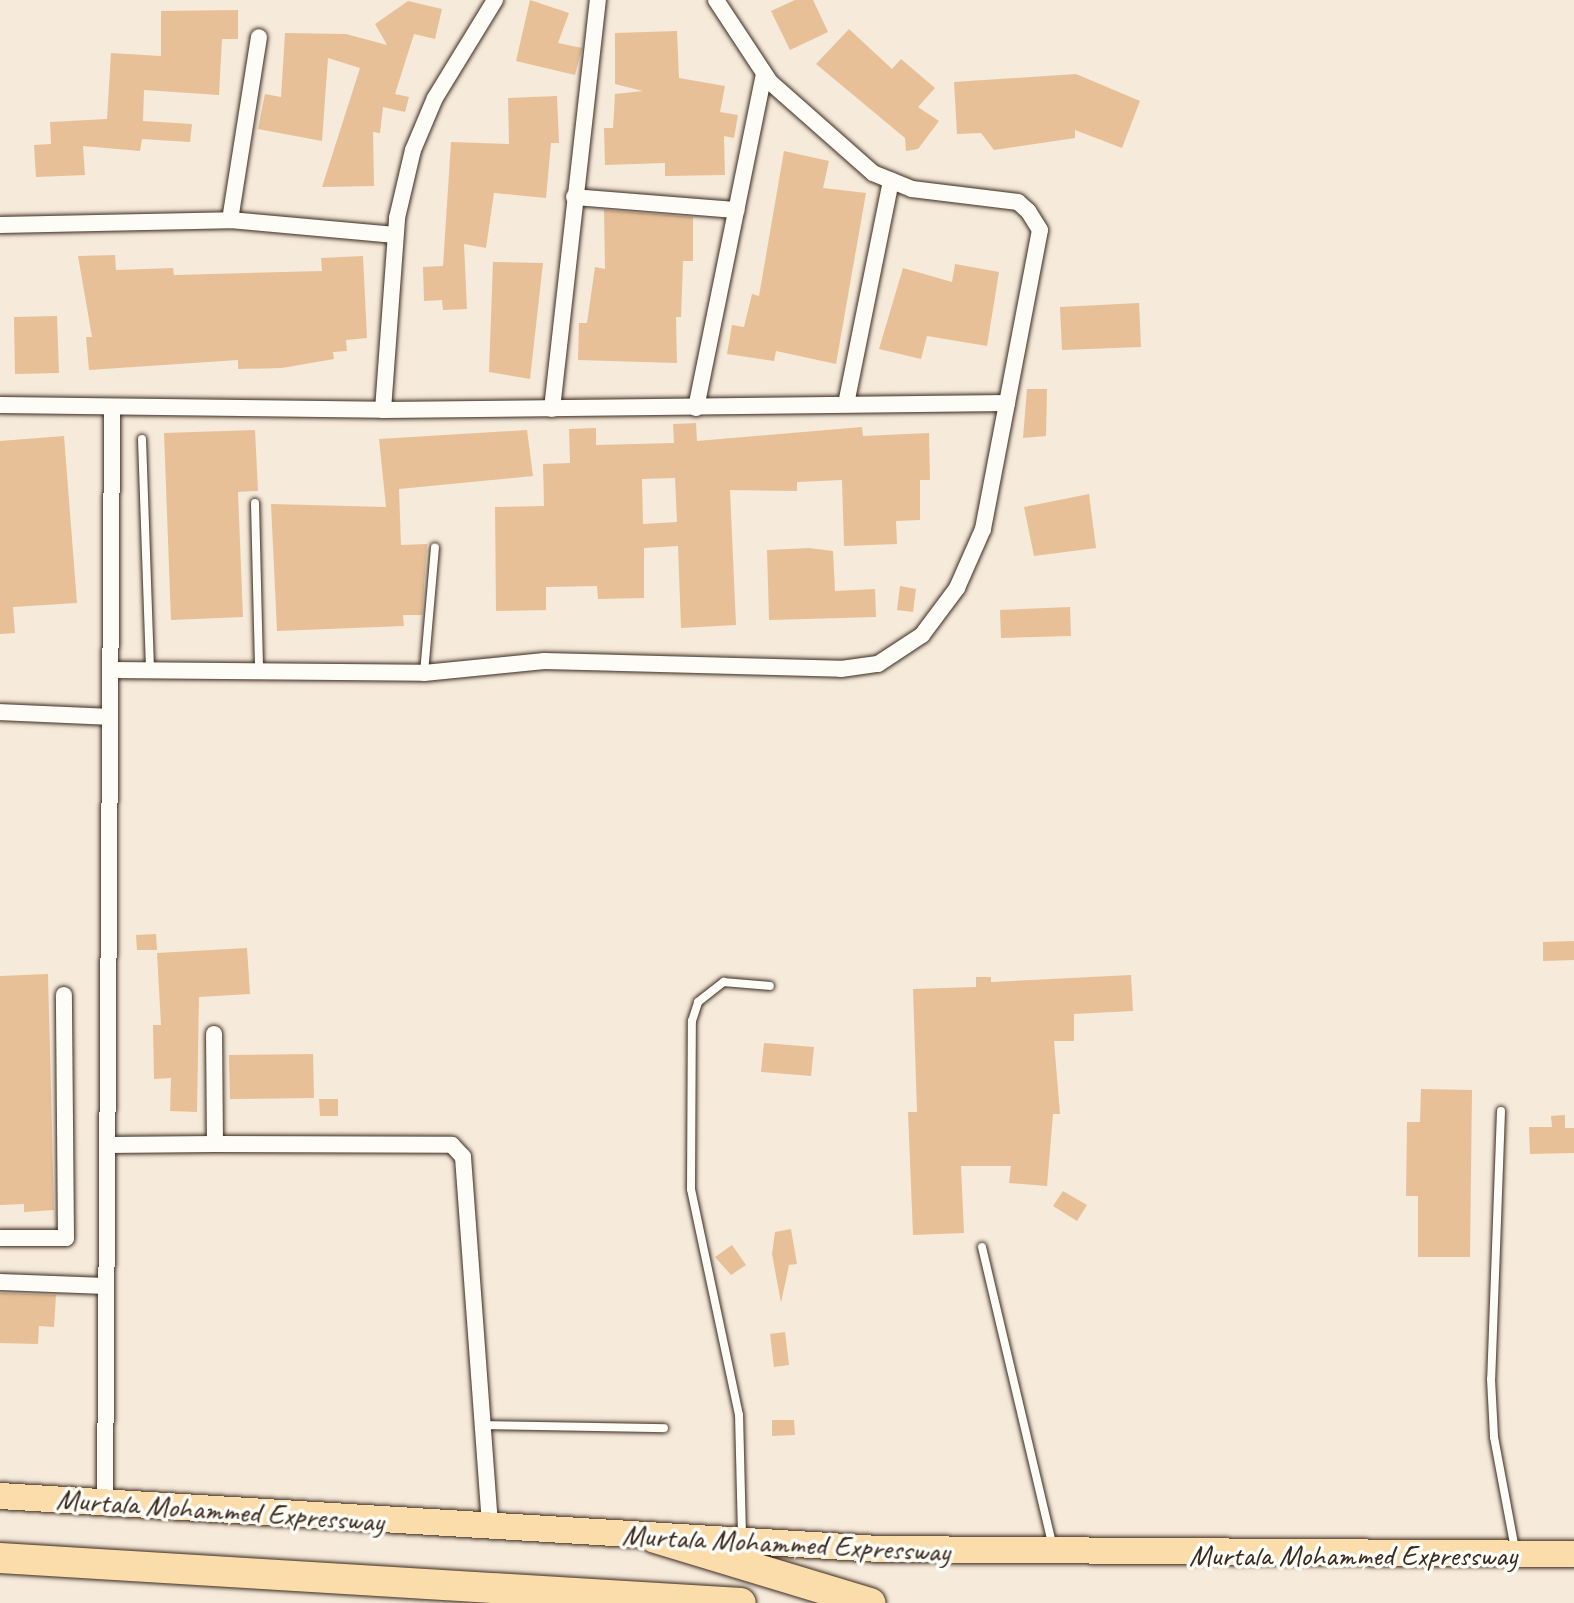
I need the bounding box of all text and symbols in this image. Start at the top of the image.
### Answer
street label: Murtala Mohammed Expressway [55,1481,385,1539]
street label: Murtala Mohammed Expressway [621,1516,951,1570]
street label: Murtala Mohammed Expressway [1189,1537,1517,1573]

